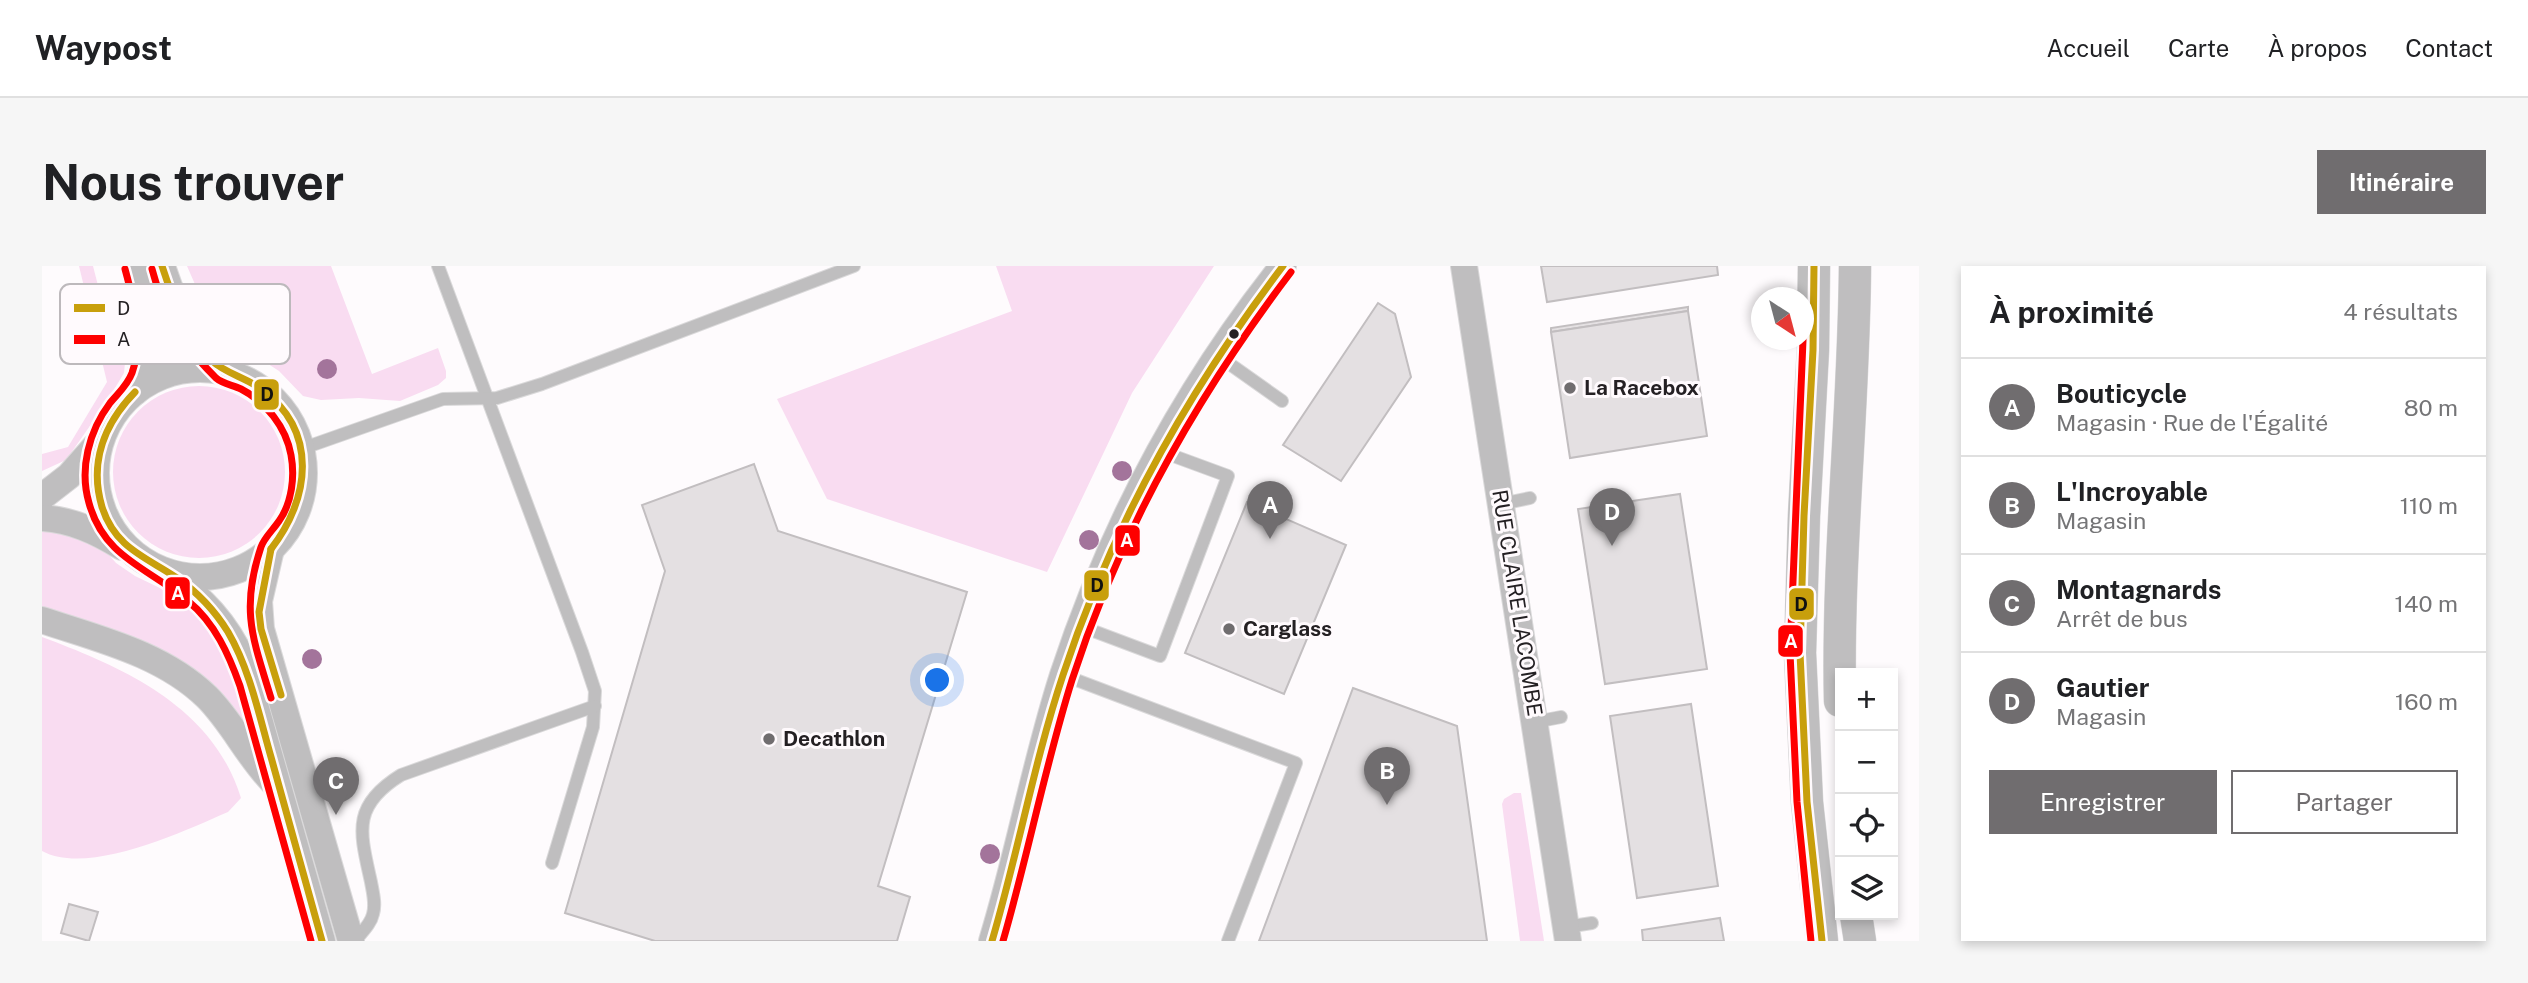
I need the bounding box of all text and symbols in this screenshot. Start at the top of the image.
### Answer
text: Waypost [35,29,172,67]
text: Accueil [2047,34,2130,62]
text: Carte [2168,34,2229,62]
text: À propos [2267,34,2367,62]
text: Contact [2405,34,2493,62]
button: Itinéraire [2317,150,2486,214]
text: Nous trouver [42,153,344,211]
legend [60,284,290,364]
north arrow [1751,287,1814,350]
text: À proximité [1989,294,2154,330]
text: D [117,297,130,319]
text: 4 résultats [2343,298,2458,325]
unlabelled marker [1227,327,1241,341]
text: A [117,328,131,350]
place label: La Racebox [1584,375,1699,400]
line badge: D [253,378,280,411]
text: Bouticycle [2056,378,2187,409]
marker: La Racebox [1562,380,1578,396]
text: D [260,383,274,405]
text: A [2004,394,2020,421]
text: 80 m [2404,394,2458,421]
text: Magasin · Rue de l'Égalité [2056,409,2328,436]
text: L'Incroyable [2056,476,2208,507]
pin: A [1247,481,1293,539]
street label: RUE CLAIRE LACOMBE [1487,488,1548,718]
pin: D [1589,488,1635,546]
text: B [2004,492,2020,519]
text: 110 m [2400,492,2458,519]
text: Magasin [2056,507,2146,534]
line badge: A [1114,524,1141,557]
text: A [1120,529,1134,551]
line badge: D [1083,569,1110,602]
text: D [1090,574,1104,596]
text: Montagnards [2056,574,2222,605]
line badge: A [164,576,191,610]
text: A [171,582,185,604]
line badge: D [1788,587,1815,621]
text: C [2004,590,2020,617]
text: 140 m [2395,590,2458,617]
text: D [1794,593,1808,615]
text: Arrêt de bus [2056,605,2188,632]
place label: Carglass [1243,616,1332,641]
marker: Carglass [1221,621,1237,637]
line badge: A [1777,624,1804,658]
text: A [1784,630,1798,652]
your location [920,663,954,697]
map controls [1835,668,1898,920]
button: + [1835,668,1898,731]
text: Gautier [2056,672,2149,703]
text: D [2004,688,2020,715]
text: 160 m [2395,688,2458,715]
text: Magasin [2056,703,2146,730]
place label: Decathlon [783,726,885,751]
marker: Decathlon [761,731,777,747]
button: − [1835,731,1898,794]
pin: B [1364,747,1410,805]
pin: C [313,757,359,815]
button: Enregistrer [1989,770,2217,834]
button: Partager [2231,770,2458,834]
button: locate [1835,794,1898,857]
button: layers [1835,857,1898,920]

